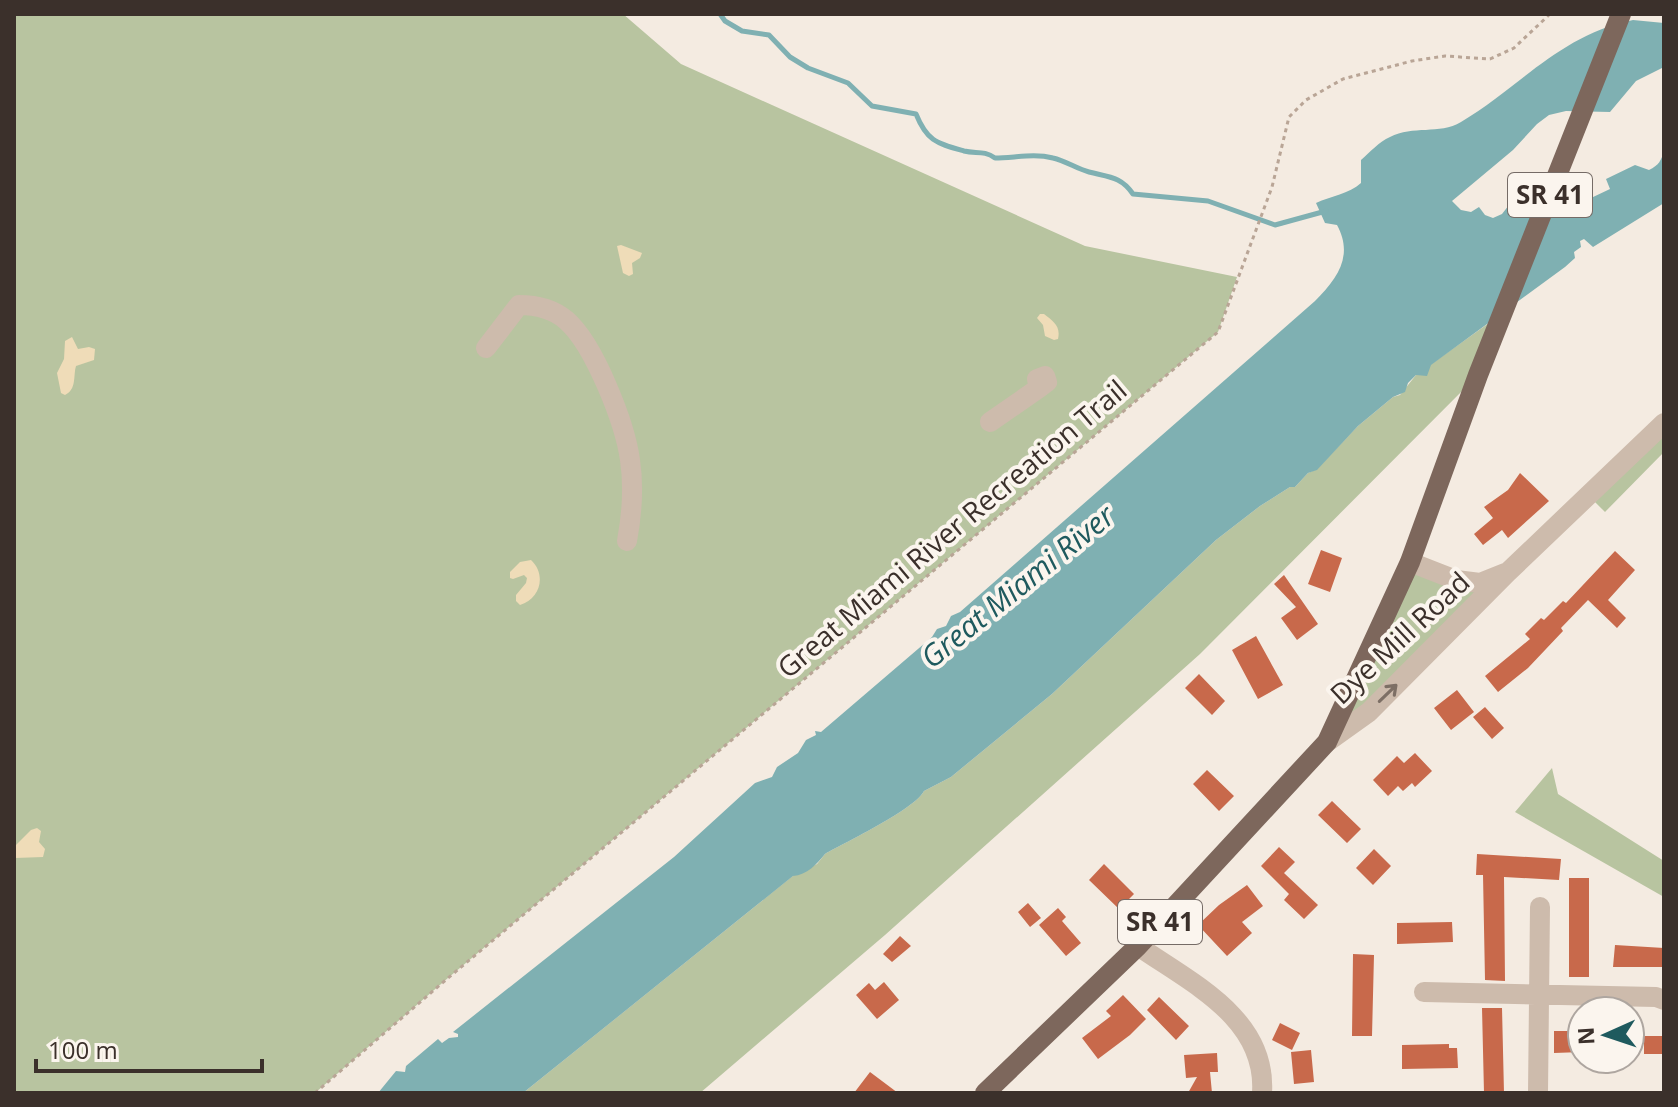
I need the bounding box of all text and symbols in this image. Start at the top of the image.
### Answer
road number: SR 41 [1508,173,1592,217]
street label: Great Miami River Recreation Trail [771,373,1133,685]
water label: Great Miami River [914,498,1122,676]
street label: Dye Mill Road [1321,563,1477,712]
one-way arrow [1378,684,1398,703]
road number: SR 41 [1118,900,1202,944]
north arrow [1566,995,1646,1075]
scale bar [36,1023,262,1073]
text: N [1570,1026,1600,1046]
text: 100 m [48,1033,118,1066]

